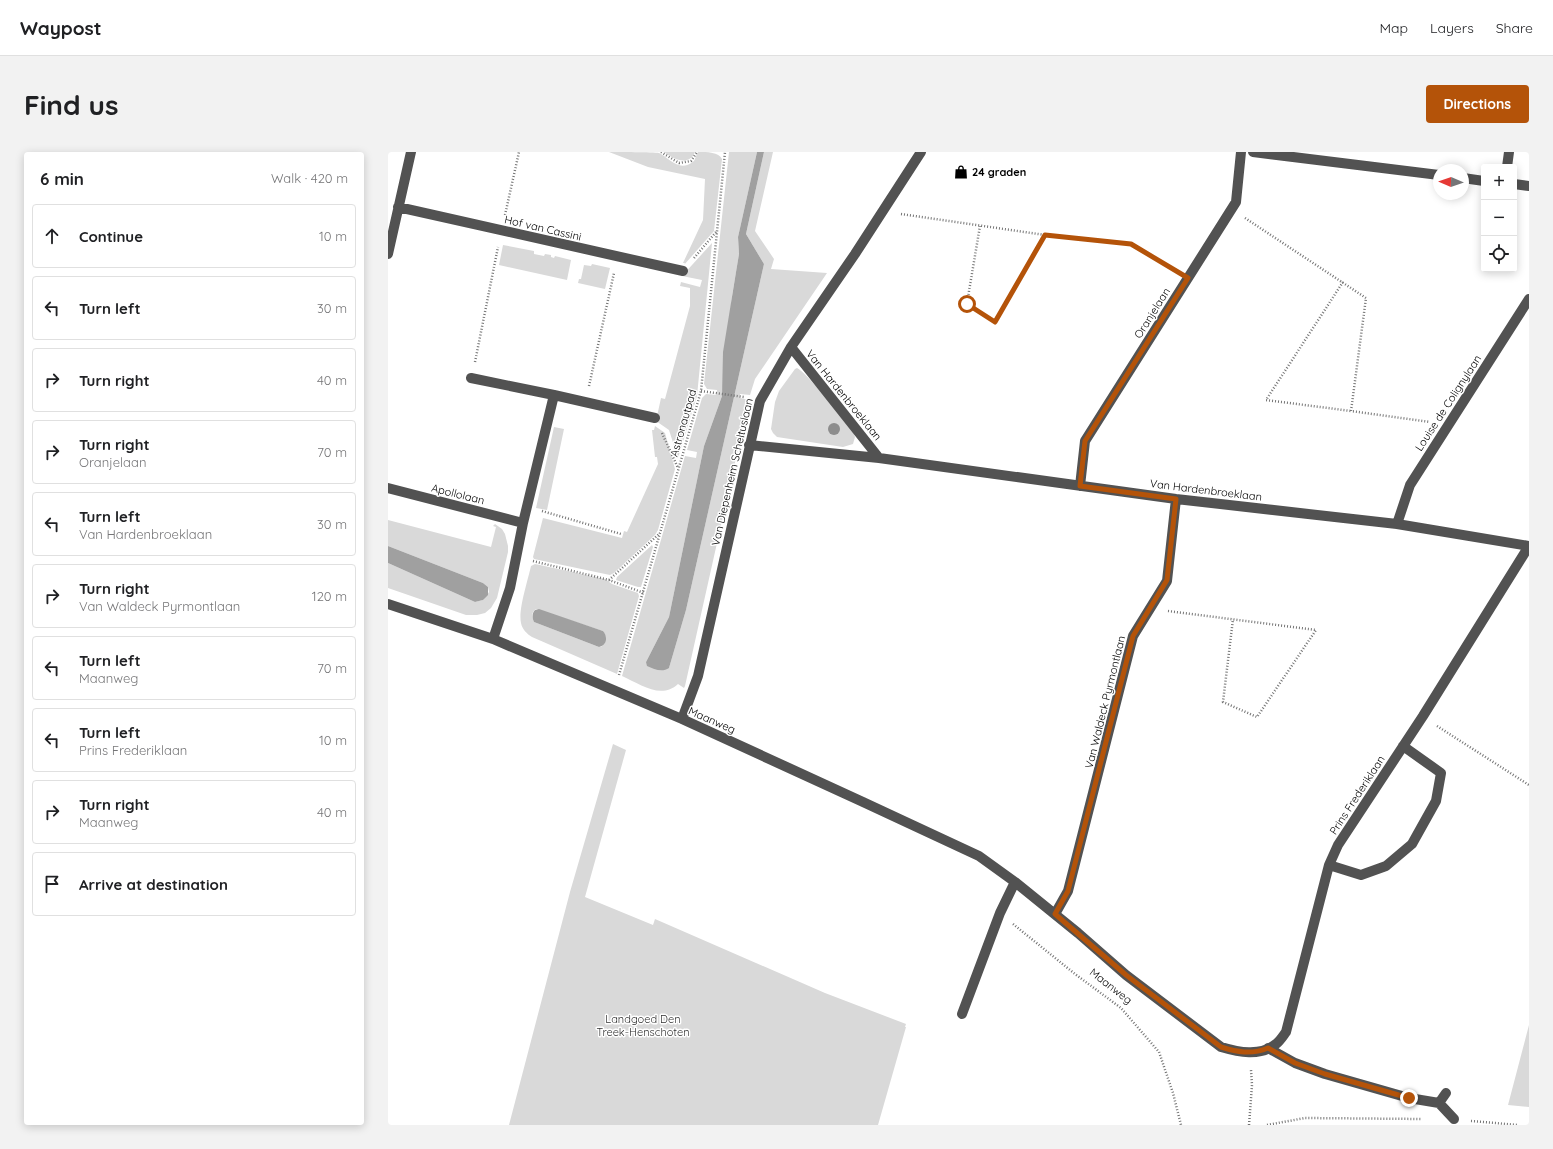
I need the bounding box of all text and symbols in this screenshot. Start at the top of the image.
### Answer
text: Waypost [20,16,102,40]
text: Map [1379,19,1408,37]
text: Layers [1430,19,1474,37]
text: Share [1496,19,1533,37]
button: Directions [1426,85,1529,123]
text: Find us [24,87,118,122]
shop icon: 24 graden [953,164,969,180]
north arrow [1433,164,1469,200]
map controls [1481,164,1517,272]
button: + [1481,164,1517,200]
place label: 24 graden [972,165,1026,179]
text: 6 min [40,168,84,189]
text: Walk · 420 m [271,170,348,186]
button: − [1481,200,1517,236]
street label: Hof van Cassini [503,212,583,244]
icon: ahead [41,225,63,247]
text: Continue [79,227,143,246]
text: 10 m [319,228,347,244]
button: locate [1481,236,1517,272]
street label: Oranjelaan [1131,285,1173,341]
route start [958,295,976,313]
icon: left [41,297,63,319]
text: Turn left [79,299,141,318]
text: 30 m [317,300,347,316]
street label: Van Hardenbroeklaan [803,347,885,443]
street label: Louise de Colignylaan [1412,352,1484,454]
icon: right [41,369,63,391]
text: Turn right [79,371,150,390]
text: 40 m [317,372,347,388]
street label: Astronautpad [667,388,699,458]
street label: Van Diepenheim Scheltuslaan [708,397,756,547]
text: Turn right [79,435,150,454]
icon: right [41,441,63,463]
text: 70 m [317,444,347,460]
text: Oranjelaan [79,454,146,470]
street label: Van Hardenbroeklaan [1149,476,1263,504]
street label: Apollolaan [430,481,486,507]
text: Turn left [79,507,141,526]
icon: left [41,513,63,535]
text: 30 m [317,516,347,532]
text: Van Hardenbroeklaan [79,526,212,542]
text: Turn right [79,579,150,598]
icon: right [41,585,63,607]
text: 120 m [312,588,347,604]
text: Van Waldeck Pyrmontlaan [79,598,240,614]
street label: Van Waldeck Pyrmontlaan [1082,634,1128,770]
text: Turn left [79,651,141,670]
icon: left [41,657,63,679]
text: 70 m [317,660,347,676]
text: Maanweg [79,670,138,686]
street label: Maanweg [686,703,738,737]
text: Turn left [79,723,141,742]
icon: left [41,729,63,751]
text: 10 m [319,732,347,748]
text: Prins Frederiklaan [79,742,187,758]
street label: Prins Frederiklaan [1326,753,1388,837]
text: Turn right [79,795,150,814]
icon: right [41,801,63,823]
text: 40 m [317,804,347,820]
text: Maanweg [79,814,138,830]
icon: arrive [41,873,63,895]
text: Arrive at destination [79,875,228,894]
street label: Maanweg [1087,965,1135,1007]
park label: Landgoed Den Treek-Henschoten [596,1012,690,1039]
route end [1400,1089,1418,1107]

